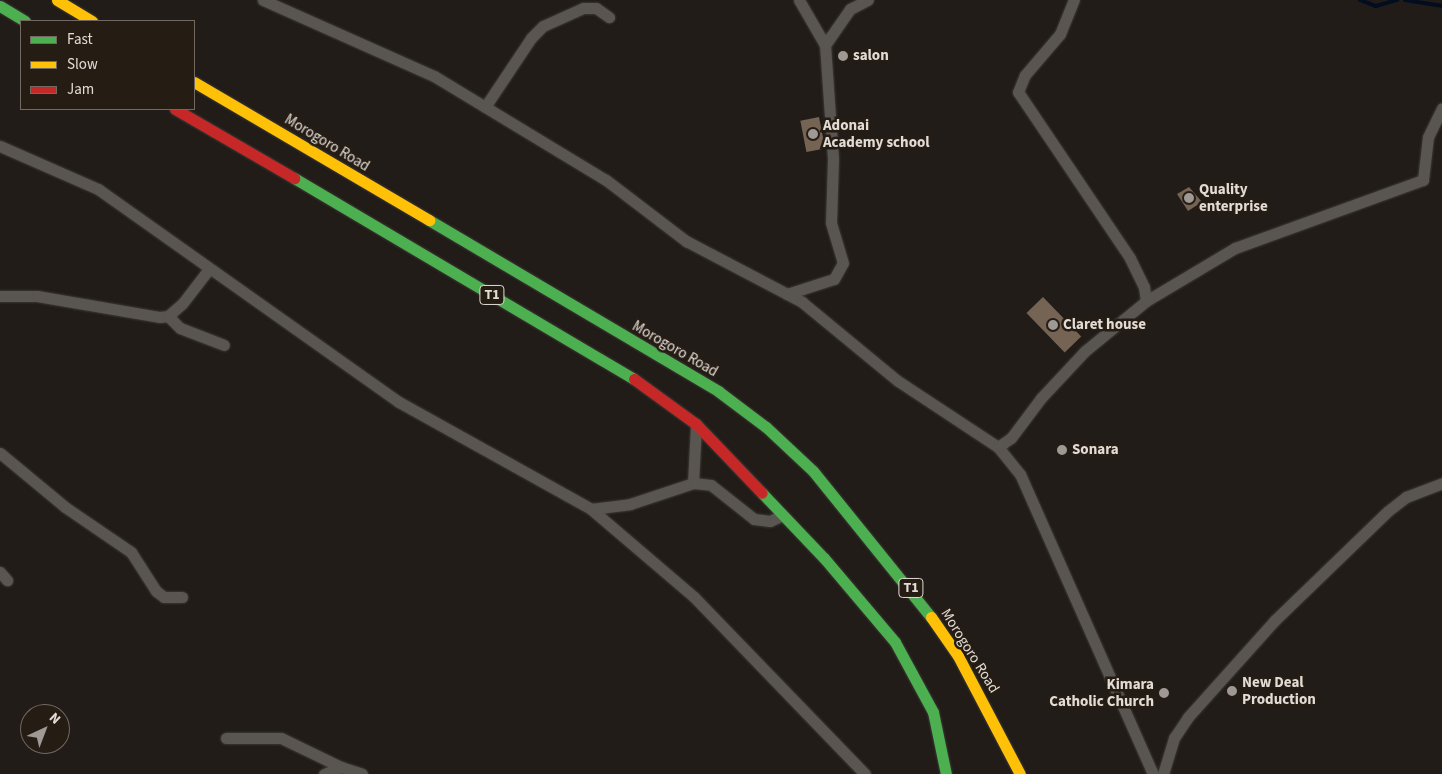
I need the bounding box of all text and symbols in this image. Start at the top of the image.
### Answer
legend [20,20,195,110]
text: Fast [67,29,93,50]
place label: salon [853,47,889,65]
marker: salon [837,50,849,62]
text: Slow [67,54,98,75]
text: Jam [67,79,94,100]
street label: Morogoro Road [281,111,373,175]
place label: Adonai Academy school [823,116,930,151]
marker: Adonai Academy school [807,128,819,140]
place label: Quality enterprise [1199,180,1268,215]
marker: Quality enterprise [1183,192,1195,204]
road number: T1 [478,284,506,306]
place label: Claret house [1063,316,1146,334]
street label: Morogoro Road [629,317,721,381]
marker: Claret house [1047,319,1059,331]
place label: Sonara [1072,441,1119,459]
marker: Sonara [1056,444,1068,456]
road number: T1 [897,576,925,600]
street label: Morogoro Road [937,605,1003,697]
place label: New Deal Production [1242,673,1316,708]
place label: Kimara Catholic Church [1049,675,1154,710]
marker: New Deal Production [1226,685,1238,697]
marker: Kimara Catholic Church [1158,687,1170,699]
north arrow [20,704,70,754]
text: N [44,708,65,729]

